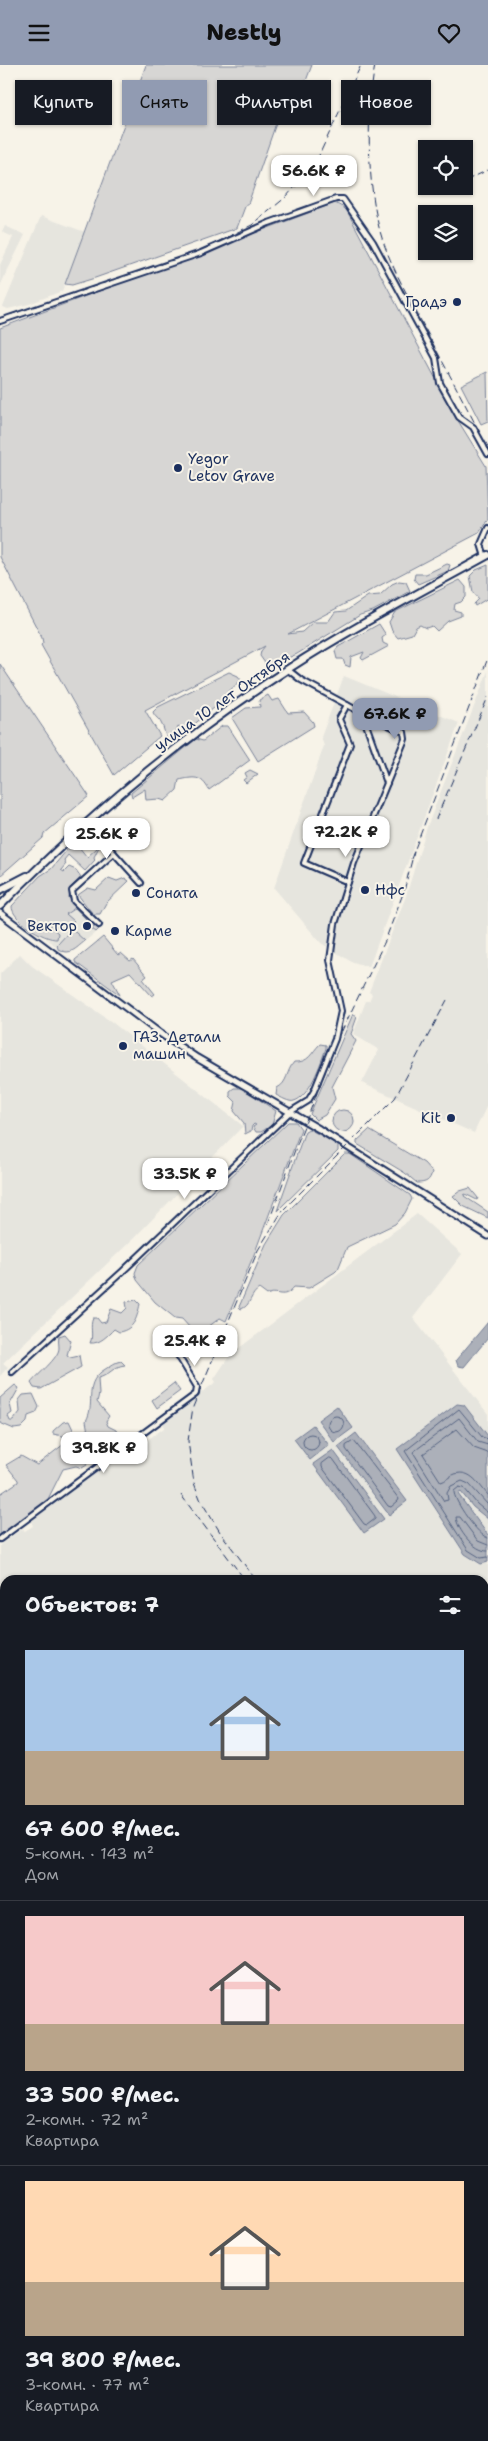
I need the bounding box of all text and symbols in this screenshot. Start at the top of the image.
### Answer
text: Nestly [207,18,282,47]
icon: menu [25,19,53,47]
icon: heart [435,19,463,47]
chip: Купить [15,80,112,125]
chip: Снять [122,80,207,125]
chip: Фильтры [217,80,331,125]
chip: Новое [341,80,431,125]
map controls [418,140,473,260]
button: locate [418,140,473,195]
pin: 56.6K ₽ [268,155,360,197]
text: 56.6K ₽ [282,160,346,181]
button: layers [418,205,473,260]
place label: Градэ [405,292,447,312]
marker: Градэ [451,296,463,308]
place label: Yegor Letov Grave [188,449,275,486]
marker: Yegor Letov Grave [172,462,184,474]
street label: улица 10 лет Октября [150,647,294,755]
pin: 67.6K ₽ [349,697,441,740]
text: 67.6K ₽ [363,703,427,724]
pin: 72.2K ₽ [300,815,392,858]
pin: 25.6K ₽ [61,817,153,860]
text: 72.2K ₽ [314,821,378,842]
text: 25.6K ₽ [75,823,139,844]
place label: Нфс [375,880,405,900]
place label: Соната [146,883,198,903]
marker: Нфс [359,884,371,896]
marker: Соната [130,887,142,899]
place label: Вектор [27,916,77,936]
marker: Вектор [81,920,93,932]
place label: Карме [125,921,172,941]
marker: Карме [109,925,121,937]
place label: ГАЗ. Детали машин [133,1027,221,1064]
marker: ГАЗ. Детали машин [117,1040,129,1052]
place label: Kit [421,1108,441,1128]
marker: Kit [445,1112,457,1124]
pin: 33.5K ₽ [139,1157,231,1200]
text: 33.5K ₽ [153,1163,217,1184]
pin: 25.4K ₽ [149,1325,241,1367]
text: 25.4K ₽ [164,1330,226,1351]
pin: 39.8K ₽ [58,1431,150,1474]
text: 39.8K ₽ [72,1437,136,1458]
text: Объектов: 7 [25,1591,159,1619]
icon: filters [436,1591,464,1619]
icon: home [200,1683,290,1773]
text: 67 600 ₽/мес. [25,1815,180,1843]
text: 5-комн. · 143 m² [25,1843,154,1864]
text: Дом [25,1864,59,1885]
icon: home [200,1948,290,2038]
text: 33 500 ₽/мес. [25,2081,180,2109]
text: 2-комн. · 72 m² [25,2109,148,2130]
text: Квартира [25,2130,99,2151]
icon: home [200,2213,290,2303]
text: 39 800 ₽/мес. [25,2346,181,2374]
text: 3-комн. · 77 m² [25,2374,150,2395]
text: Квартира [25,2395,99,2416]

